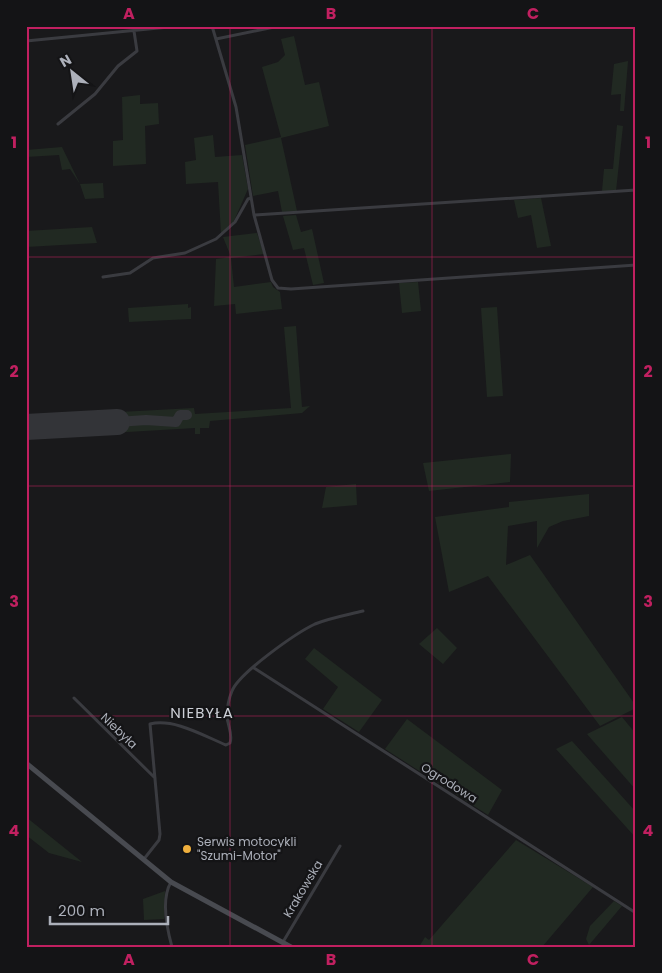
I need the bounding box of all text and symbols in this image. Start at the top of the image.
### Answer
text: A [123,2,135,25]
text: B [326,2,336,25]
text: C [527,2,539,25]
north arrow [48,48,98,98]
text: N [56,49,75,72]
text: 1 [11,131,17,154]
text: 1 [645,131,651,154]
text: 2 [9,360,19,383]
text: 2 [643,360,653,383]
text: 3 [9,590,19,613]
text: 3 [643,590,653,613]
district label: NIEBYŁA [170,702,234,723]
street label: Niebyła [97,709,141,752]
street label: Ogrodowa [418,759,481,807]
text: 4 [9,819,20,842]
text: 4 [643,819,654,842]
place label: Serwis motocykli "Szumi-Motor" [197,833,296,864]
marker: Serwis motocykli "Szumi-Motor" [181,843,193,855]
street label: Krakowska [279,857,326,921]
scale bar [50,893,168,925]
text: 200 m [58,900,105,921]
text: A [123,948,135,971]
text: B [326,948,336,971]
text: C [527,948,539,971]

